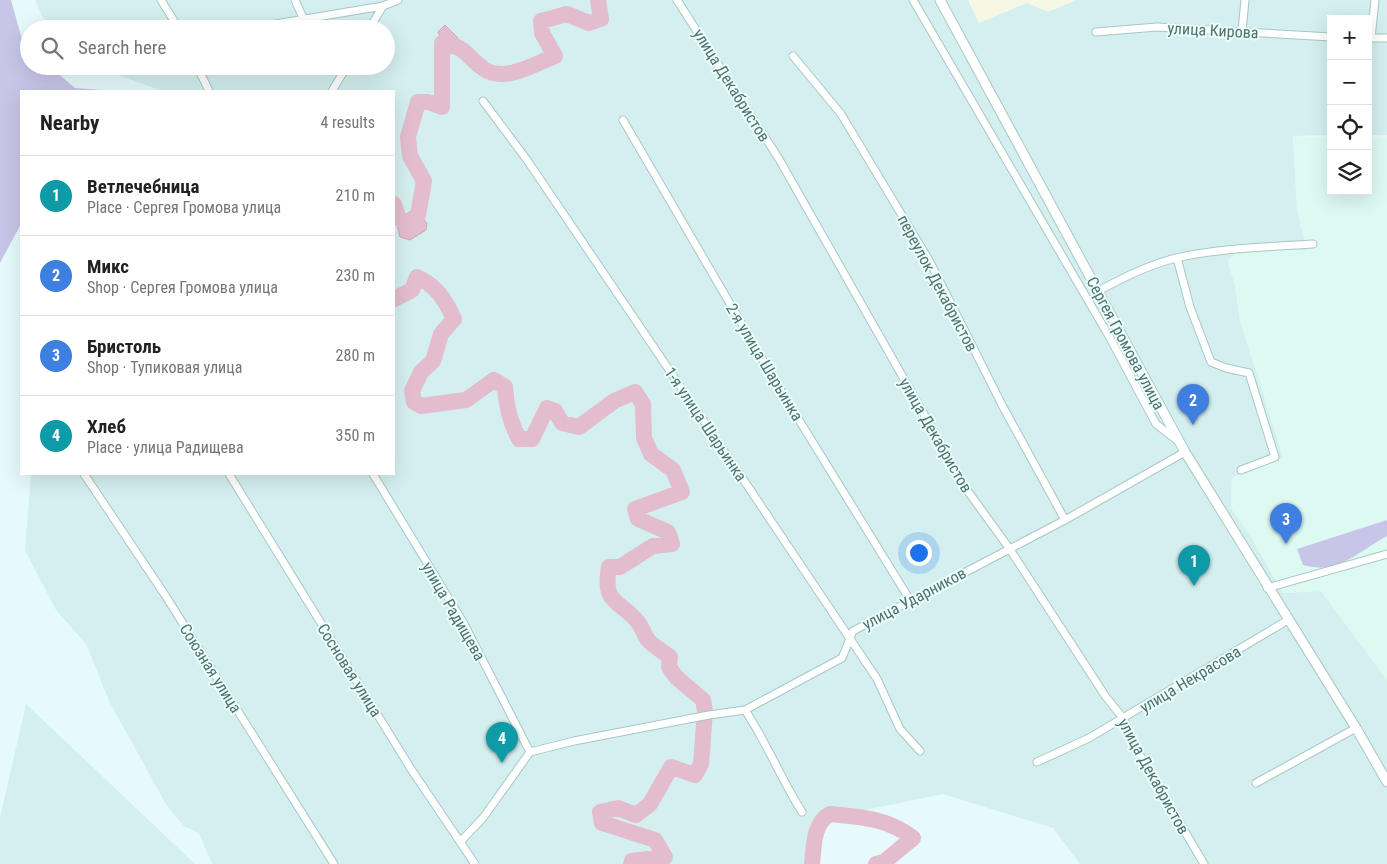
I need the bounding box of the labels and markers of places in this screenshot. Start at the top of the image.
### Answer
pin: 2 [1177,384,1209,425]
pin: 3 [1270,503,1302,544]
pin: 1 [1178,545,1210,586]
pin: 4 [486,722,518,763]

